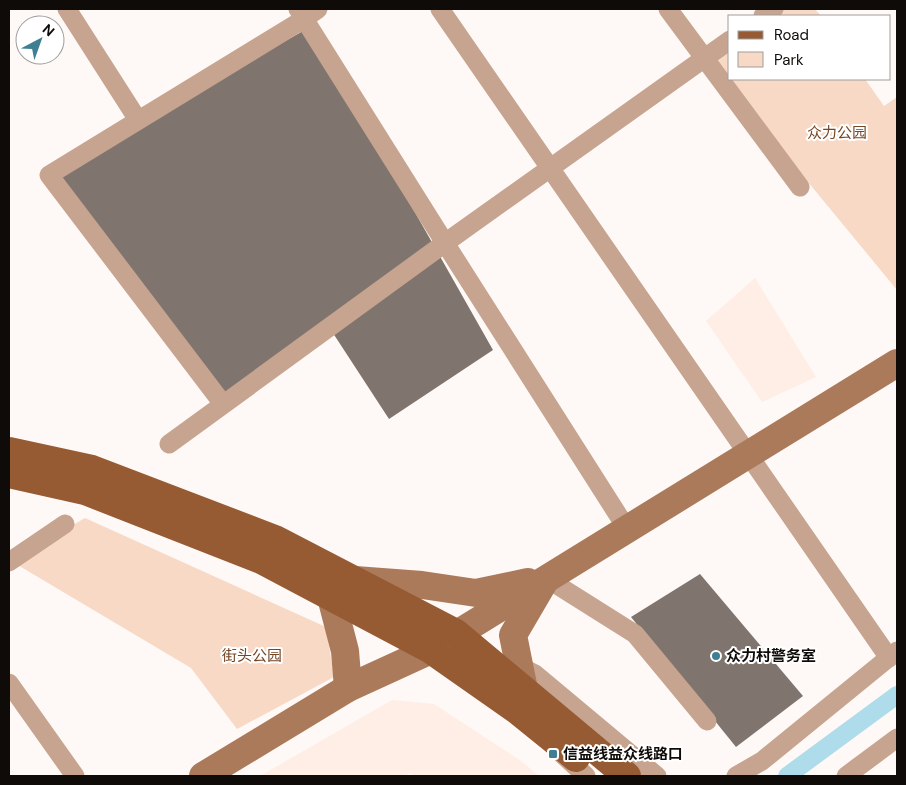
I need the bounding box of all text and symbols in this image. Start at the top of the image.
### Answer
north arrow [15,15,65,65]
legend [728,15,891,80]
text: N [39,20,58,40]
text: Road [774,25,809,45]
text: Park [774,50,804,70]
park label: 众力公园 [807,123,867,143]
park label: 街头公园 [222,646,282,666]
place label: 众力村警务室 [726,646,816,666]
marker: 众力村警务室 [710,650,722,662]
place label: 信益线益众线路口 [563,744,683,764]
marker: 信益线益众线路口 [547,748,559,760]

